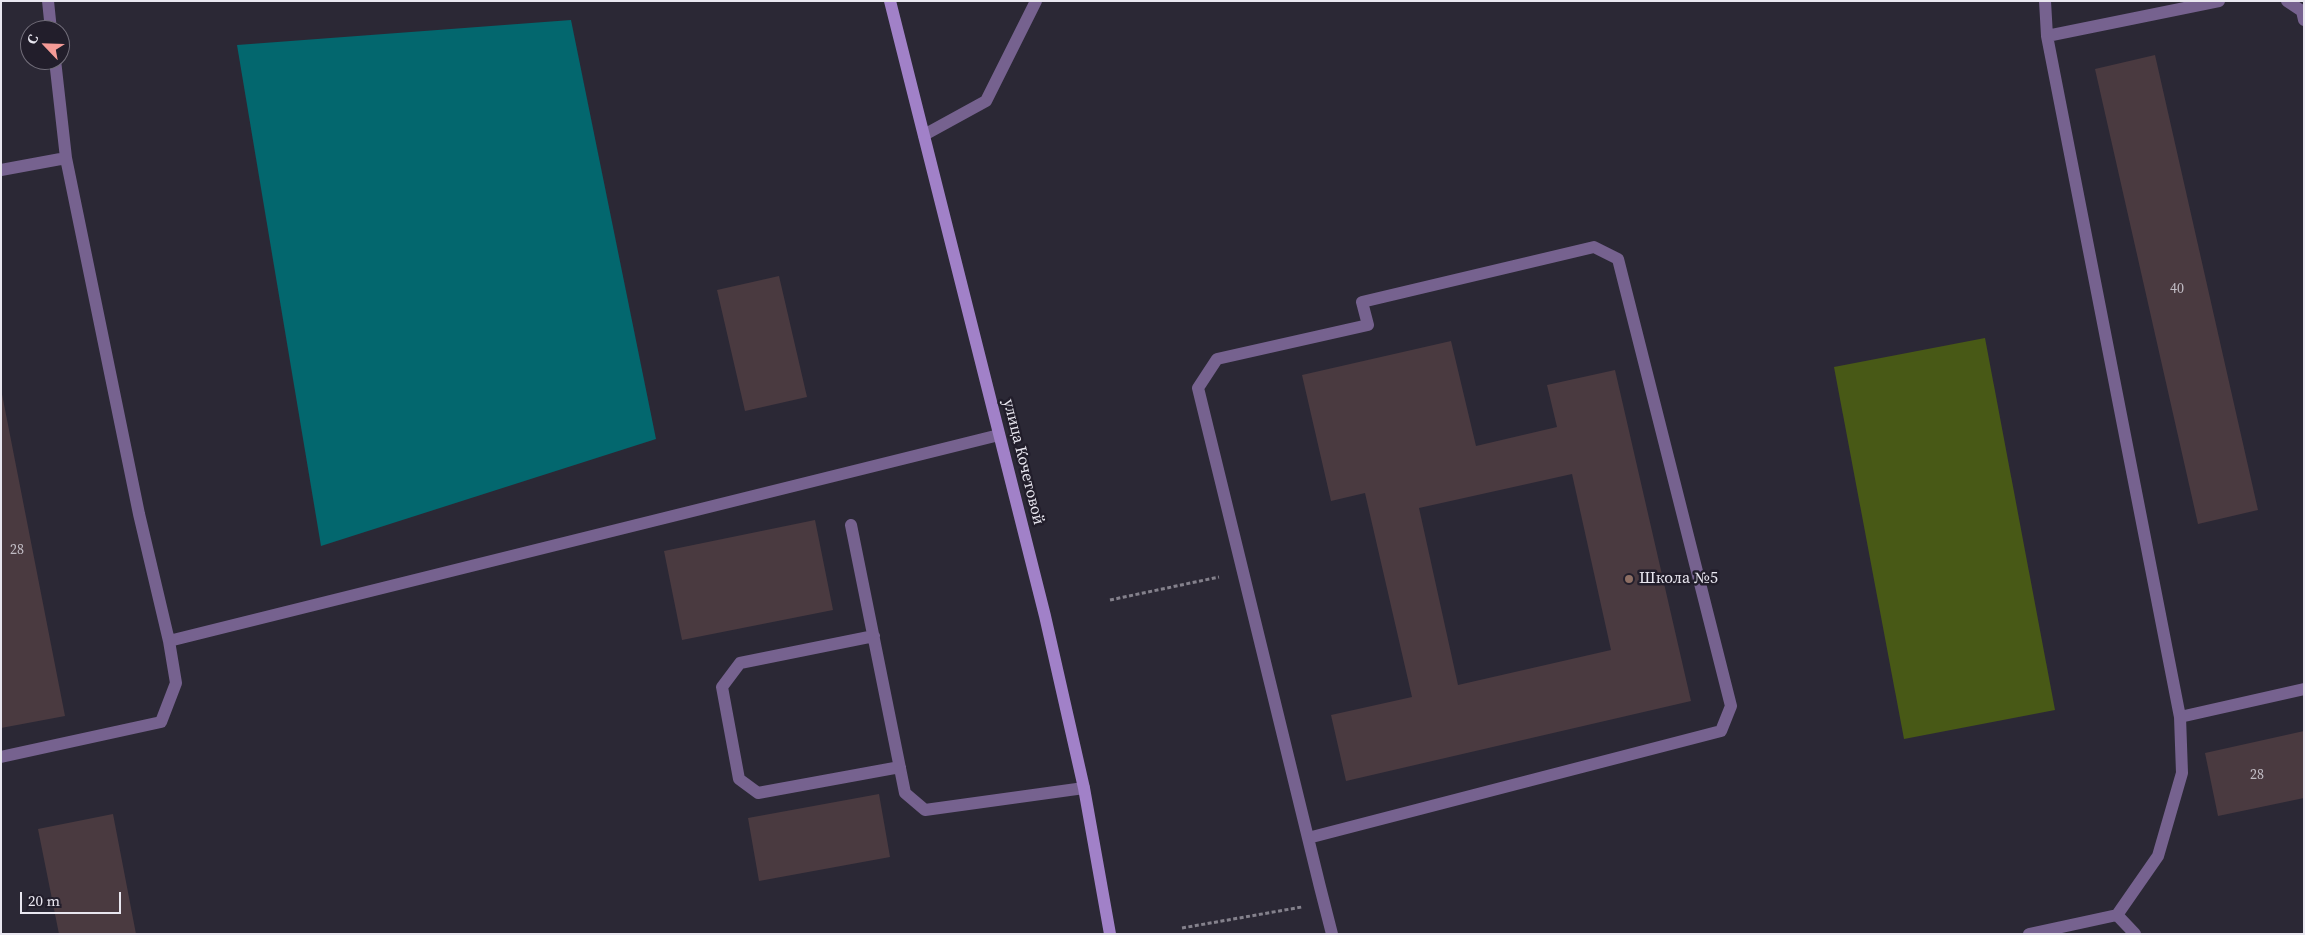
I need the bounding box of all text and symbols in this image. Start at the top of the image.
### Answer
north arrow [20,20,70,70]
text: С [21,31,43,47]
house number: 40 [2170,281,2184,297]
street label: улица Кочетовой [998,397,1048,527]
house number: 28 [10,542,24,558]
place label: Школа №5 [1639,569,1718,589]
marker: Школа №5 [1623,573,1635,585]
house number: 28 [2250,767,2264,783]
scale bar [22,882,124,914]
text: 20 m [28,890,60,911]

